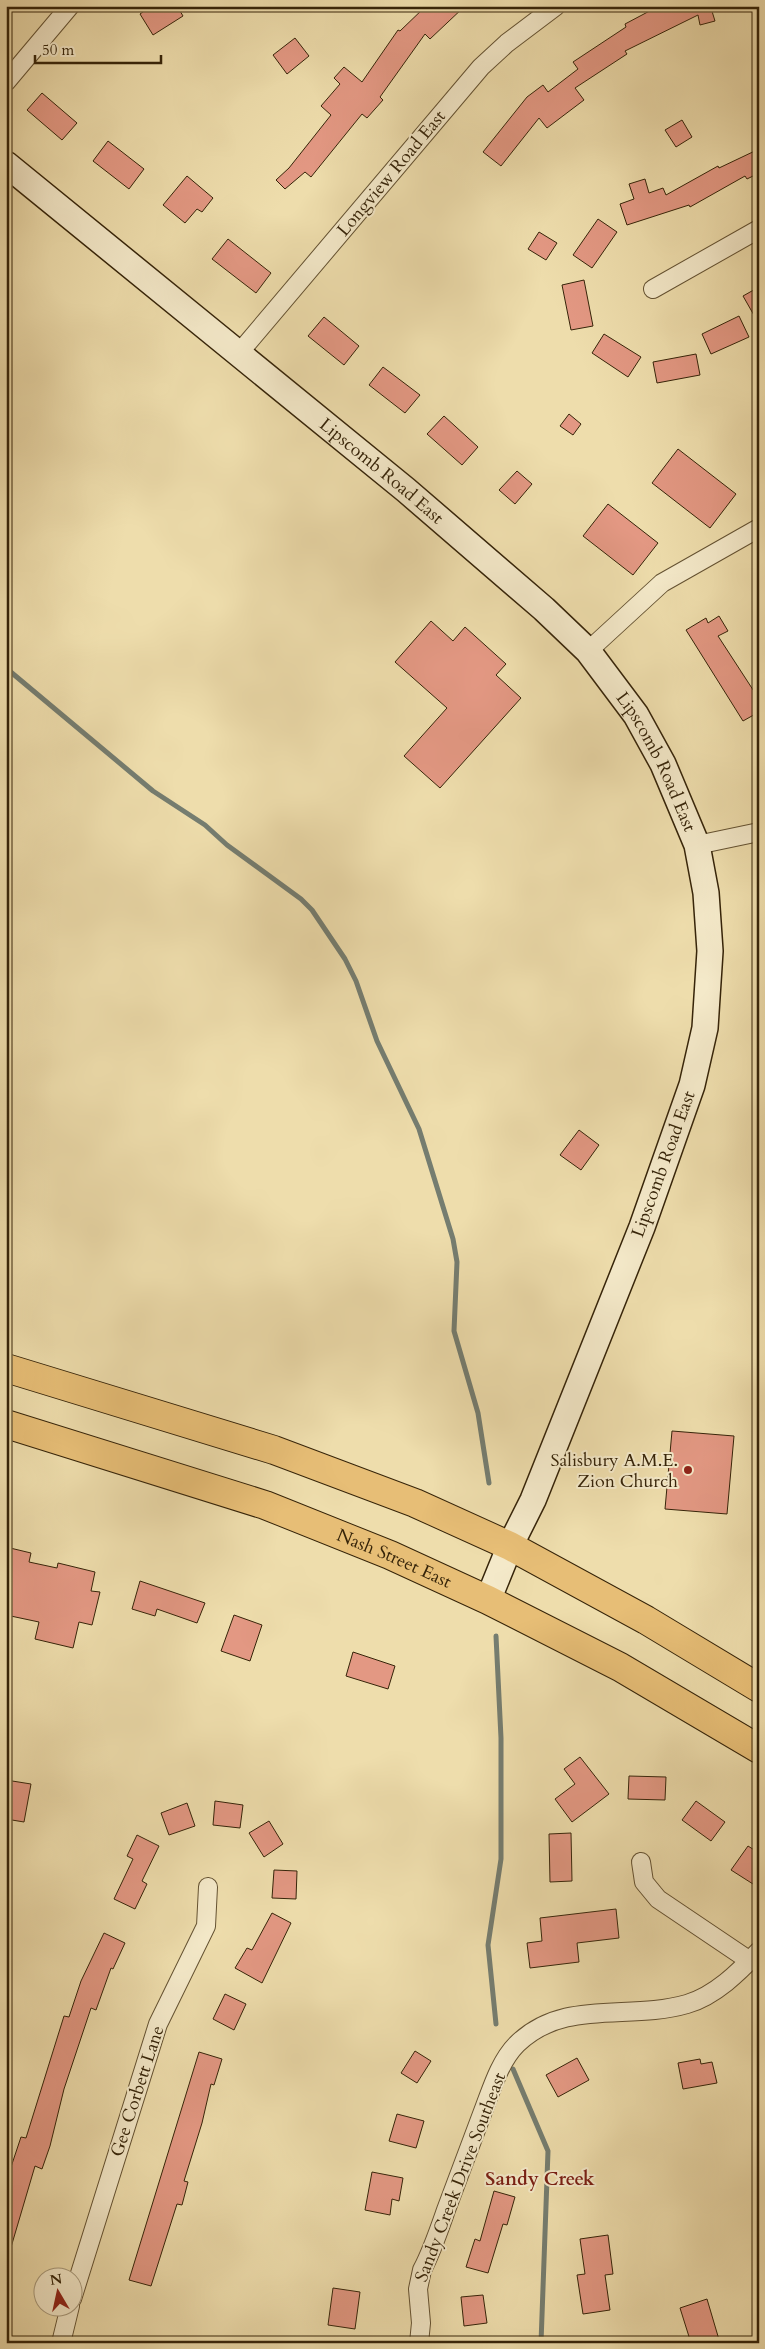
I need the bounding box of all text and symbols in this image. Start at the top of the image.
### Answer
scale bar [35,32,161,64]
text: 50 m [42,40,74,60]
street label: Longview Road East [331,105,452,242]
street label: Lipscomb Road East [314,412,449,530]
street label: Lipscomb Road East [610,687,702,836]
street label: Lipscomb Road East [625,1087,702,1241]
place label: Salisbury A.M.E. Zion Church [551,1448,678,1494]
marker: Salisbury A.M.E. Zion Church [682,1464,694,1476]
street label: Nash Street East [333,1523,456,1595]
street label: Gee Corbett Lane [104,2022,170,2160]
street label: Sandy Creek Drive Southeast [409,2069,512,2285]
district label: Sandy Creek [485,2166,595,2192]
north arrow [32,2266,82,2316]
text: N [49,2269,64,2290]

